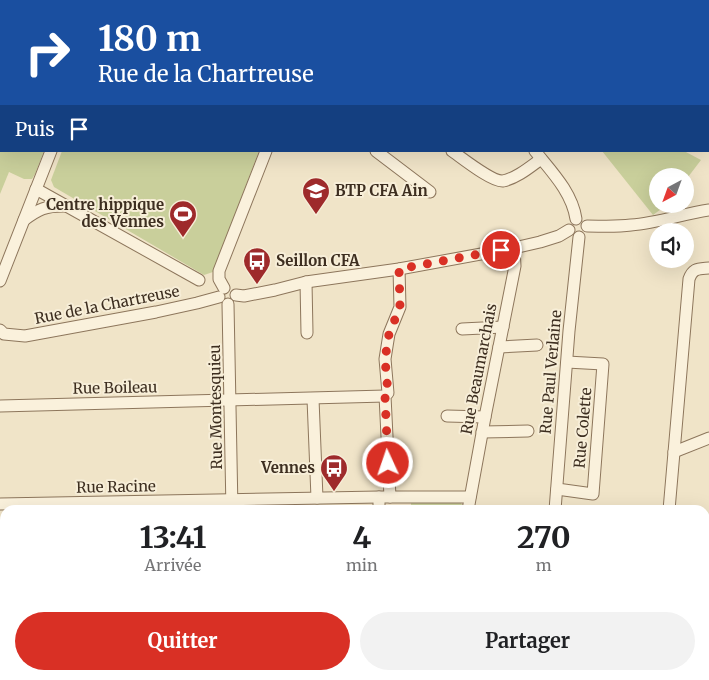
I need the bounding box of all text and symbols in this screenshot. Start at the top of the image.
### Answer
text: 180 m [98,17,201,61]
icon: right [15,20,80,85]
text: Rue de la Chartreuse [98,60,314,88]
icon: arrive [65,115,93,143]
text: Puis [15,117,55,141]
north arrow [649,168,694,212]
map controls [649,168,694,268]
school or university icon: BTP CFA Ain [301,176,331,215]
place label: BTP CFA Ain [335,181,428,200]
place label: Centre hippique des Vennes [46,195,164,231]
sports icon: Centre hippique des Vennes [168,199,198,238]
button: sound [649,223,694,268]
pin [480,229,522,271]
icon: arrive [487,236,515,264]
bus stop icon: Seillon CFA [242,246,272,285]
place label: Seillon CFA [276,251,360,270]
street label: Rue de la Chartreuse [33,281,181,328]
street label: Rue Beaumarchais [456,302,501,436]
street label: Rue Paul Verlaine [536,309,565,435]
street label: Rue Montesquieu [205,344,226,470]
street label: Rue Boileau [73,377,157,398]
street label: Rue Colette [570,387,596,469]
position arrow [361,436,413,488]
bus stop icon: Vennes [319,453,349,492]
place label: Vennes [260,458,315,477]
street label: Rue Racine [76,476,156,497]
text: 13:41 [139,518,206,556]
text: 4 [352,518,371,556]
text: 270 [517,518,571,556]
text: Arrivée [145,555,201,575]
text: min [346,555,378,575]
text: m [536,555,552,575]
button: Quitter [15,612,350,670]
button: Partager [360,612,695,670]

